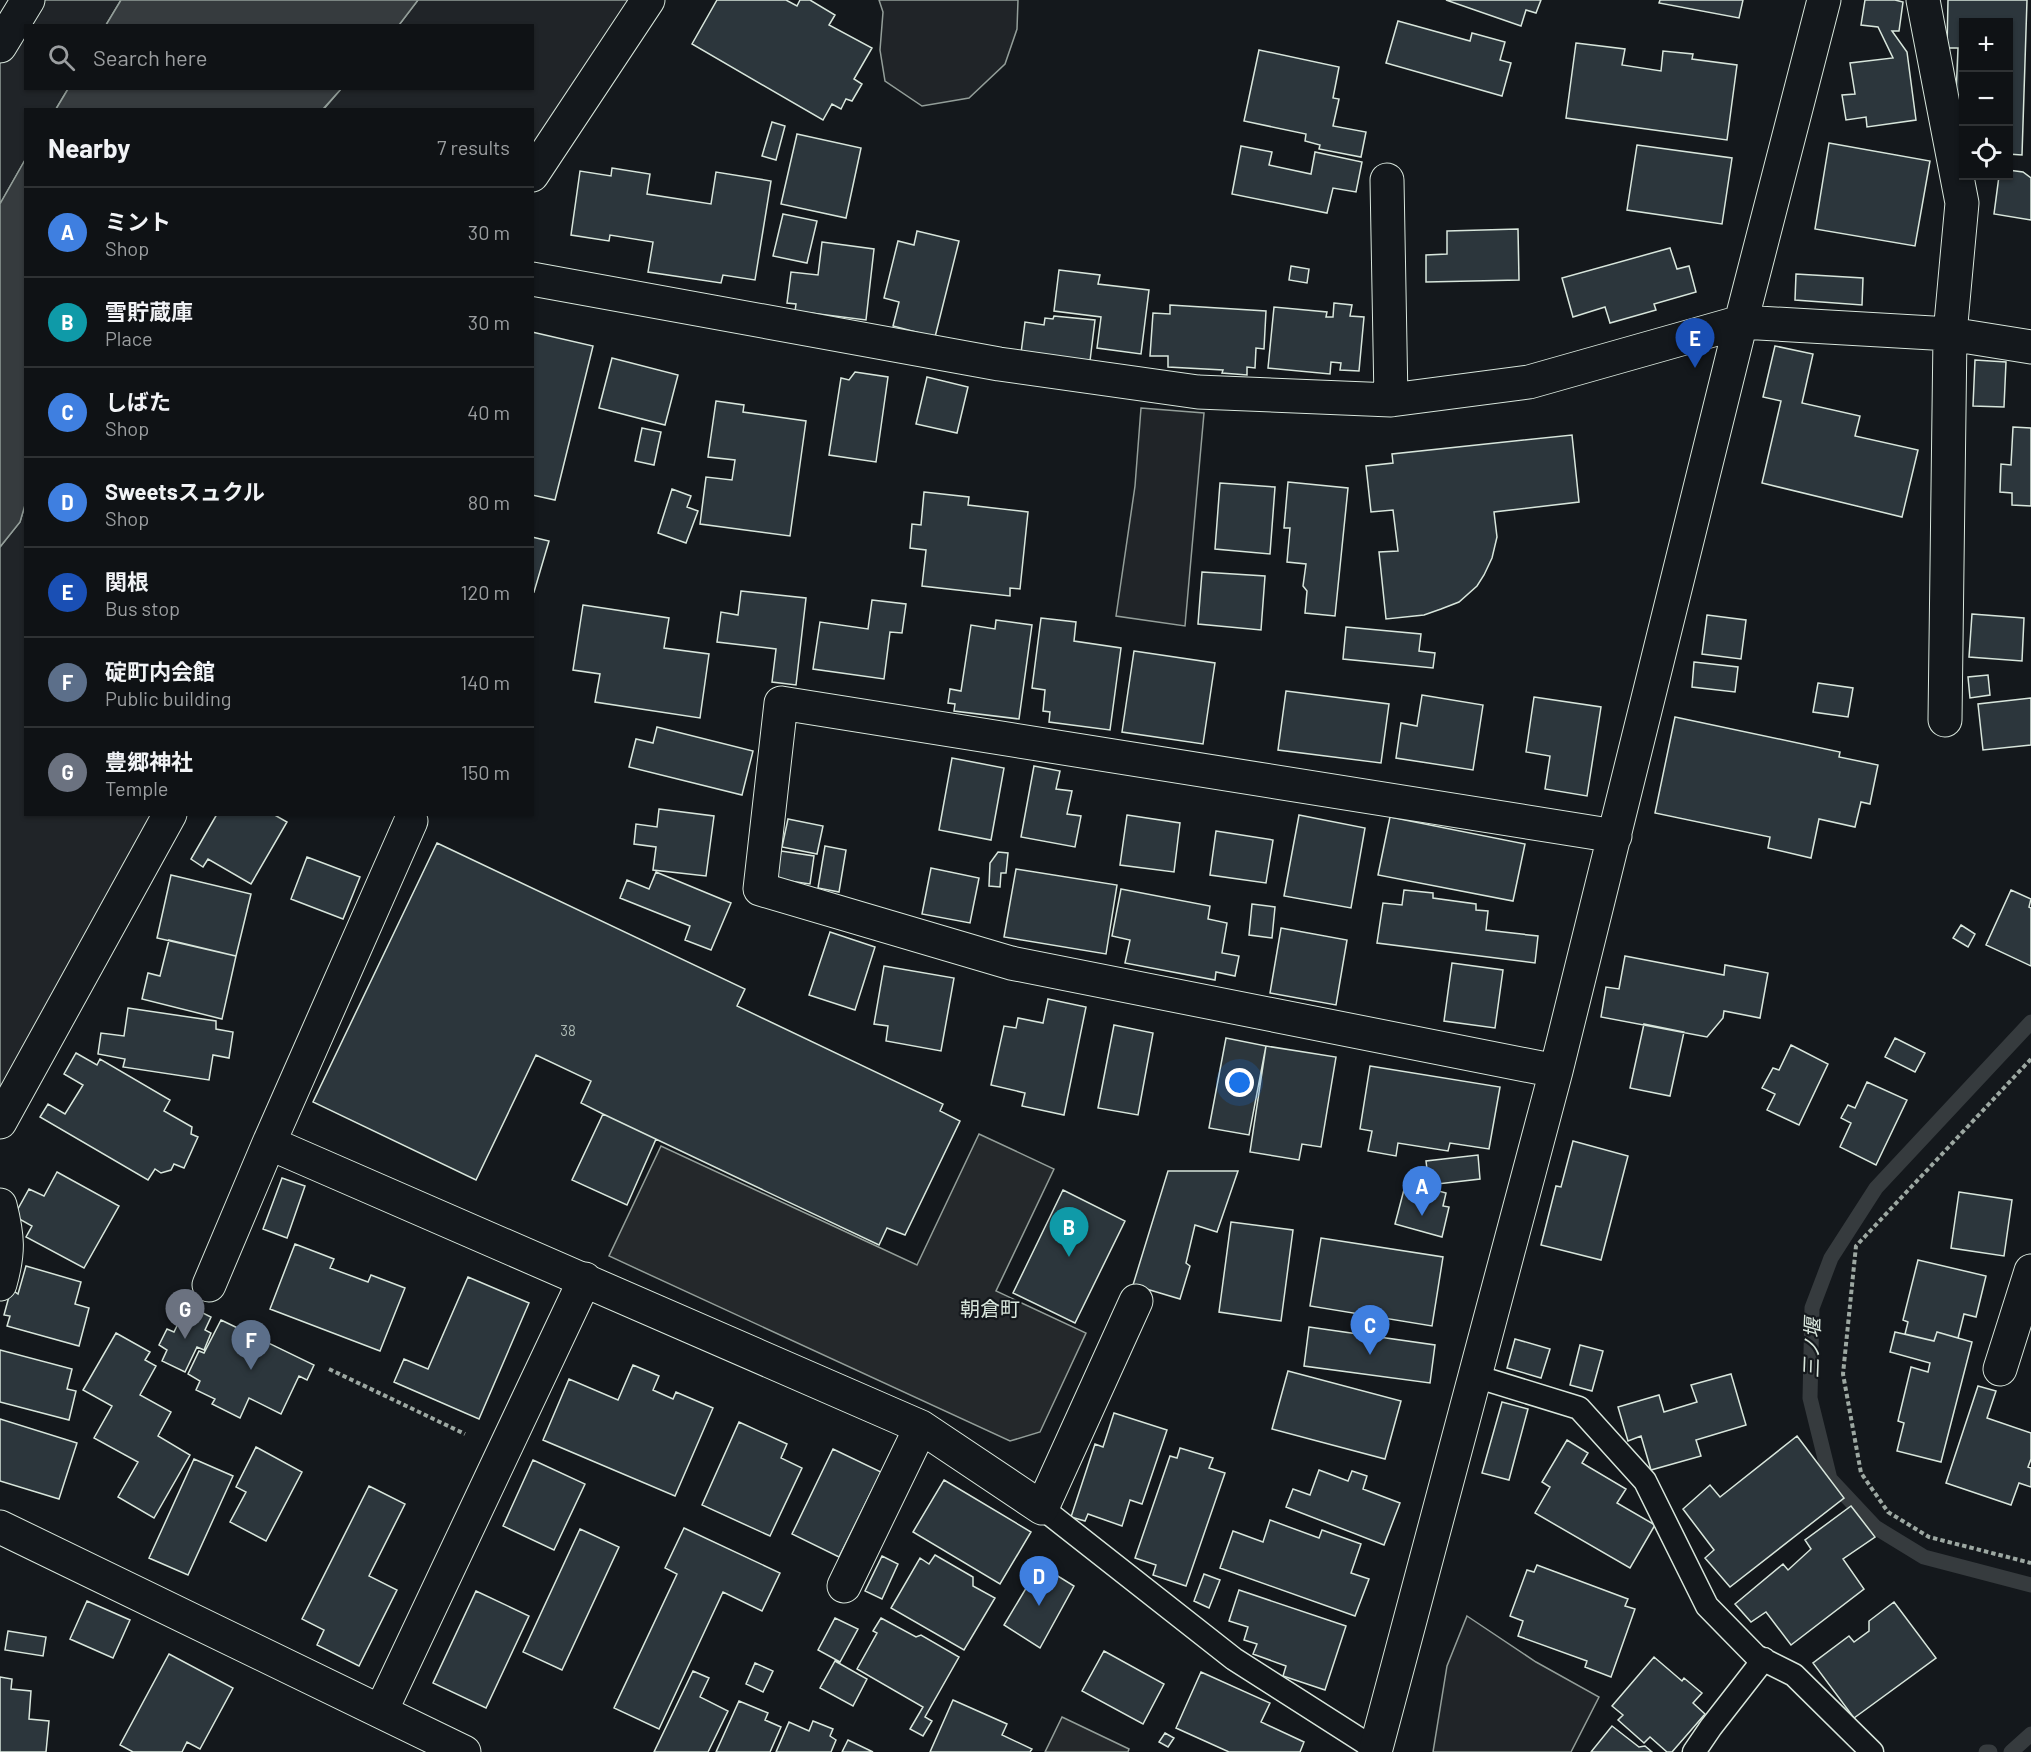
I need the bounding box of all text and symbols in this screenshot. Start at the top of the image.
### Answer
map controls [1959,18,2013,180]
button: + [1959,18,2013,72]
search box [24,24,534,90]
icon: search [45,41,78,74]
text: Search here [93,44,207,70]
button: − [1959,72,2013,126]
button: locate [1959,126,2013,180]
text: Nearby [48,132,130,163]
text: 7 results [437,135,510,159]
text: ミント [105,208,171,234]
text: A [61,220,74,244]
text: 30 m [468,220,510,244]
text: Shop [105,236,149,260]
text: 雪貯蔵庫 [105,298,193,324]
text: B [61,310,74,334]
text: 30 m [468,310,510,334]
pin: E [1676,318,1714,368]
text: Place [105,326,153,350]
text: しばた [105,388,171,414]
text: C [61,400,74,424]
text: 40 m [467,400,510,424]
text: Shop [105,416,149,440]
text: Sweetsスュクル [105,478,265,504]
text: D [61,490,74,514]
text: 80 m [468,490,510,514]
text: Shop [105,506,149,530]
text: 関根 [105,568,149,594]
text: E [62,580,73,604]
text: 120 m [460,580,510,604]
text: Bus stop [105,596,180,620]
text: 碇町内会館 [105,658,215,684]
text: F [62,670,73,694]
text: 140 m [460,670,510,694]
text: Public building [105,686,231,710]
text: 豊郷神社 [105,748,193,774]
text: G [61,760,74,784]
text: 150 m [461,760,510,784]
text: Temple [105,776,168,800]
house number: 38 [560,1021,576,1039]
your location [1225,1068,1254,1097]
pin: A [1402,1166,1442,1216]
pin: B [1050,1208,1088,1257]
pin: G [166,1290,204,1339]
district label: 朝倉町 [960,1296,1020,1320]
pin: C [1350,1306,1390,1355]
water label: 三ノ堰 [1798,1314,1824,1378]
pin: F [232,1320,270,1370]
pin: D [1020,1556,1058,1606]

